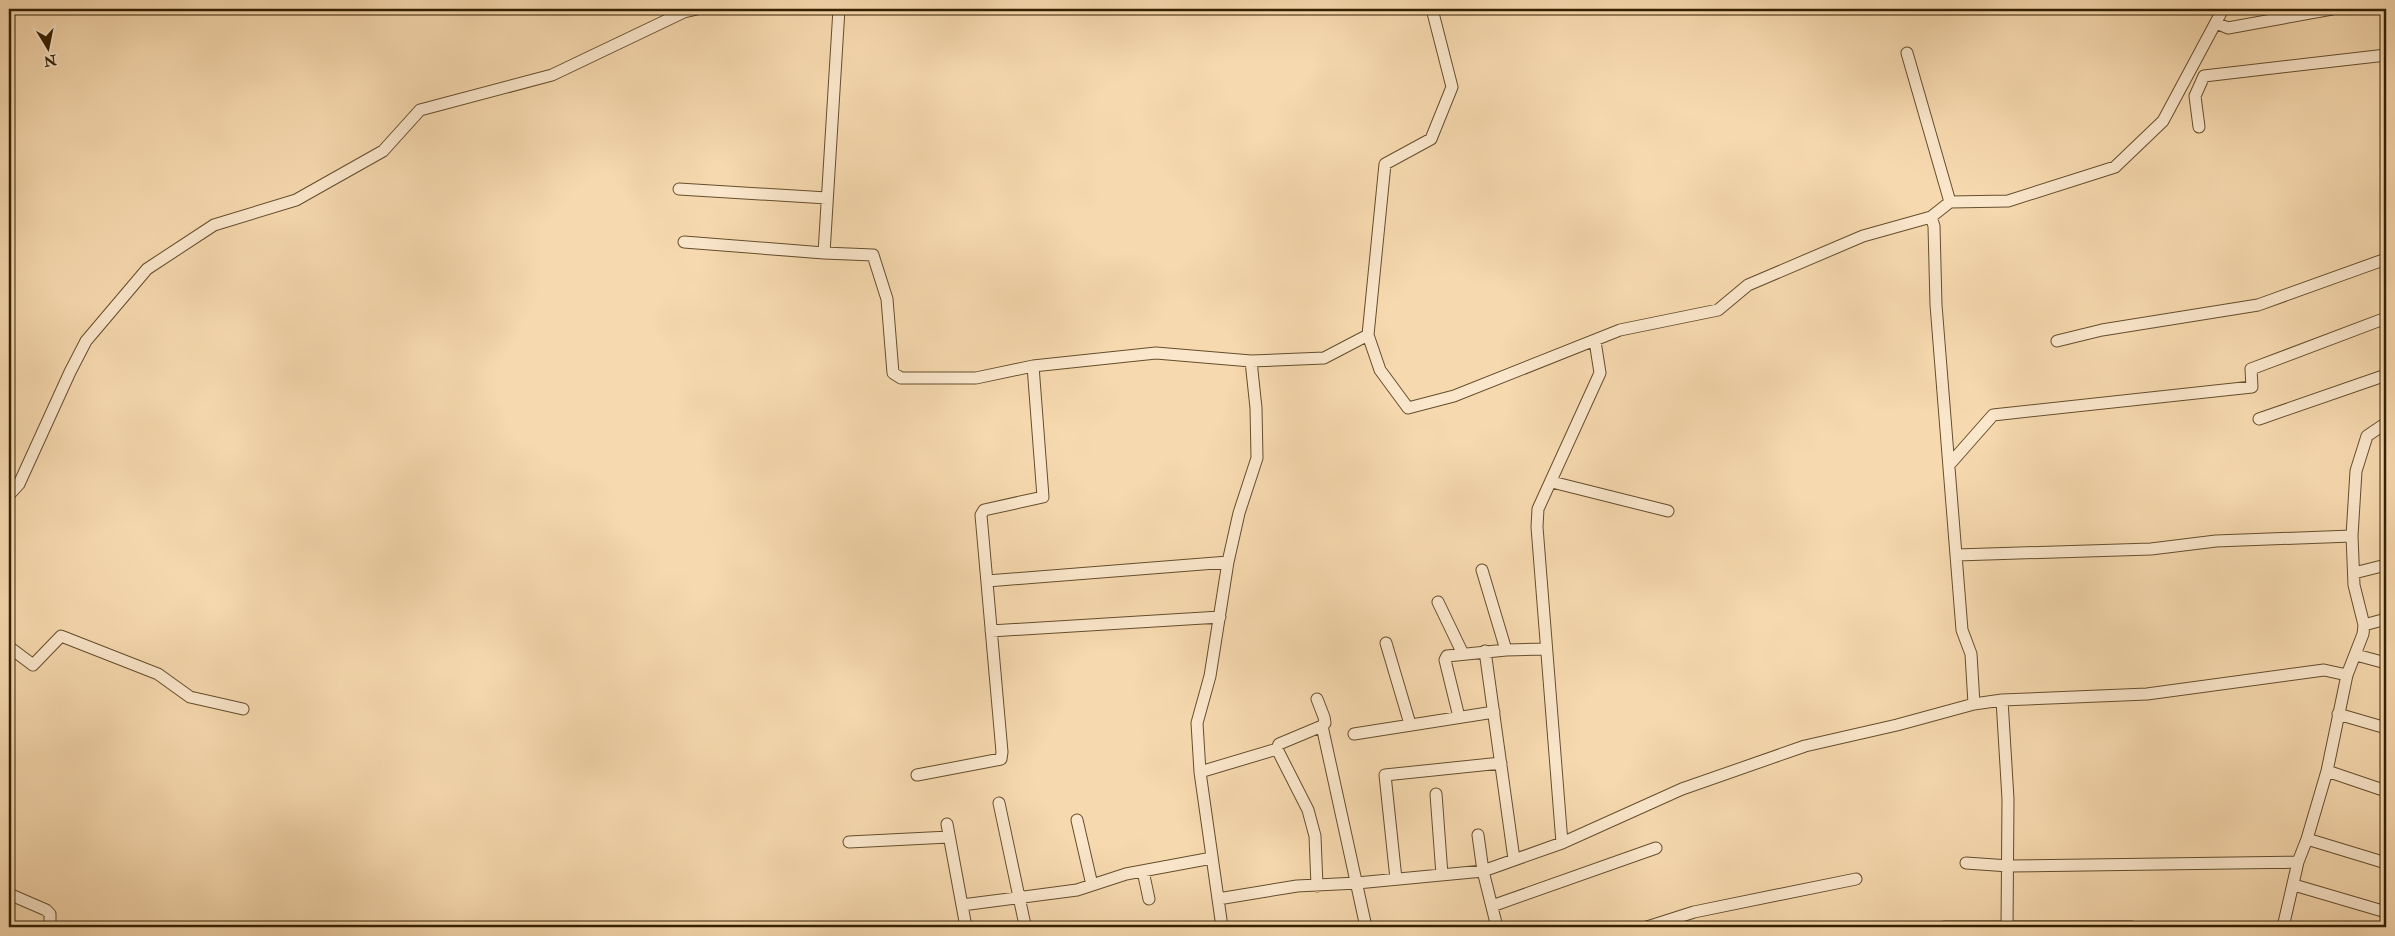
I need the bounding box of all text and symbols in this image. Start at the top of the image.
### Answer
north arrow [22,22,72,72]
text: N [42,51,59,70]

